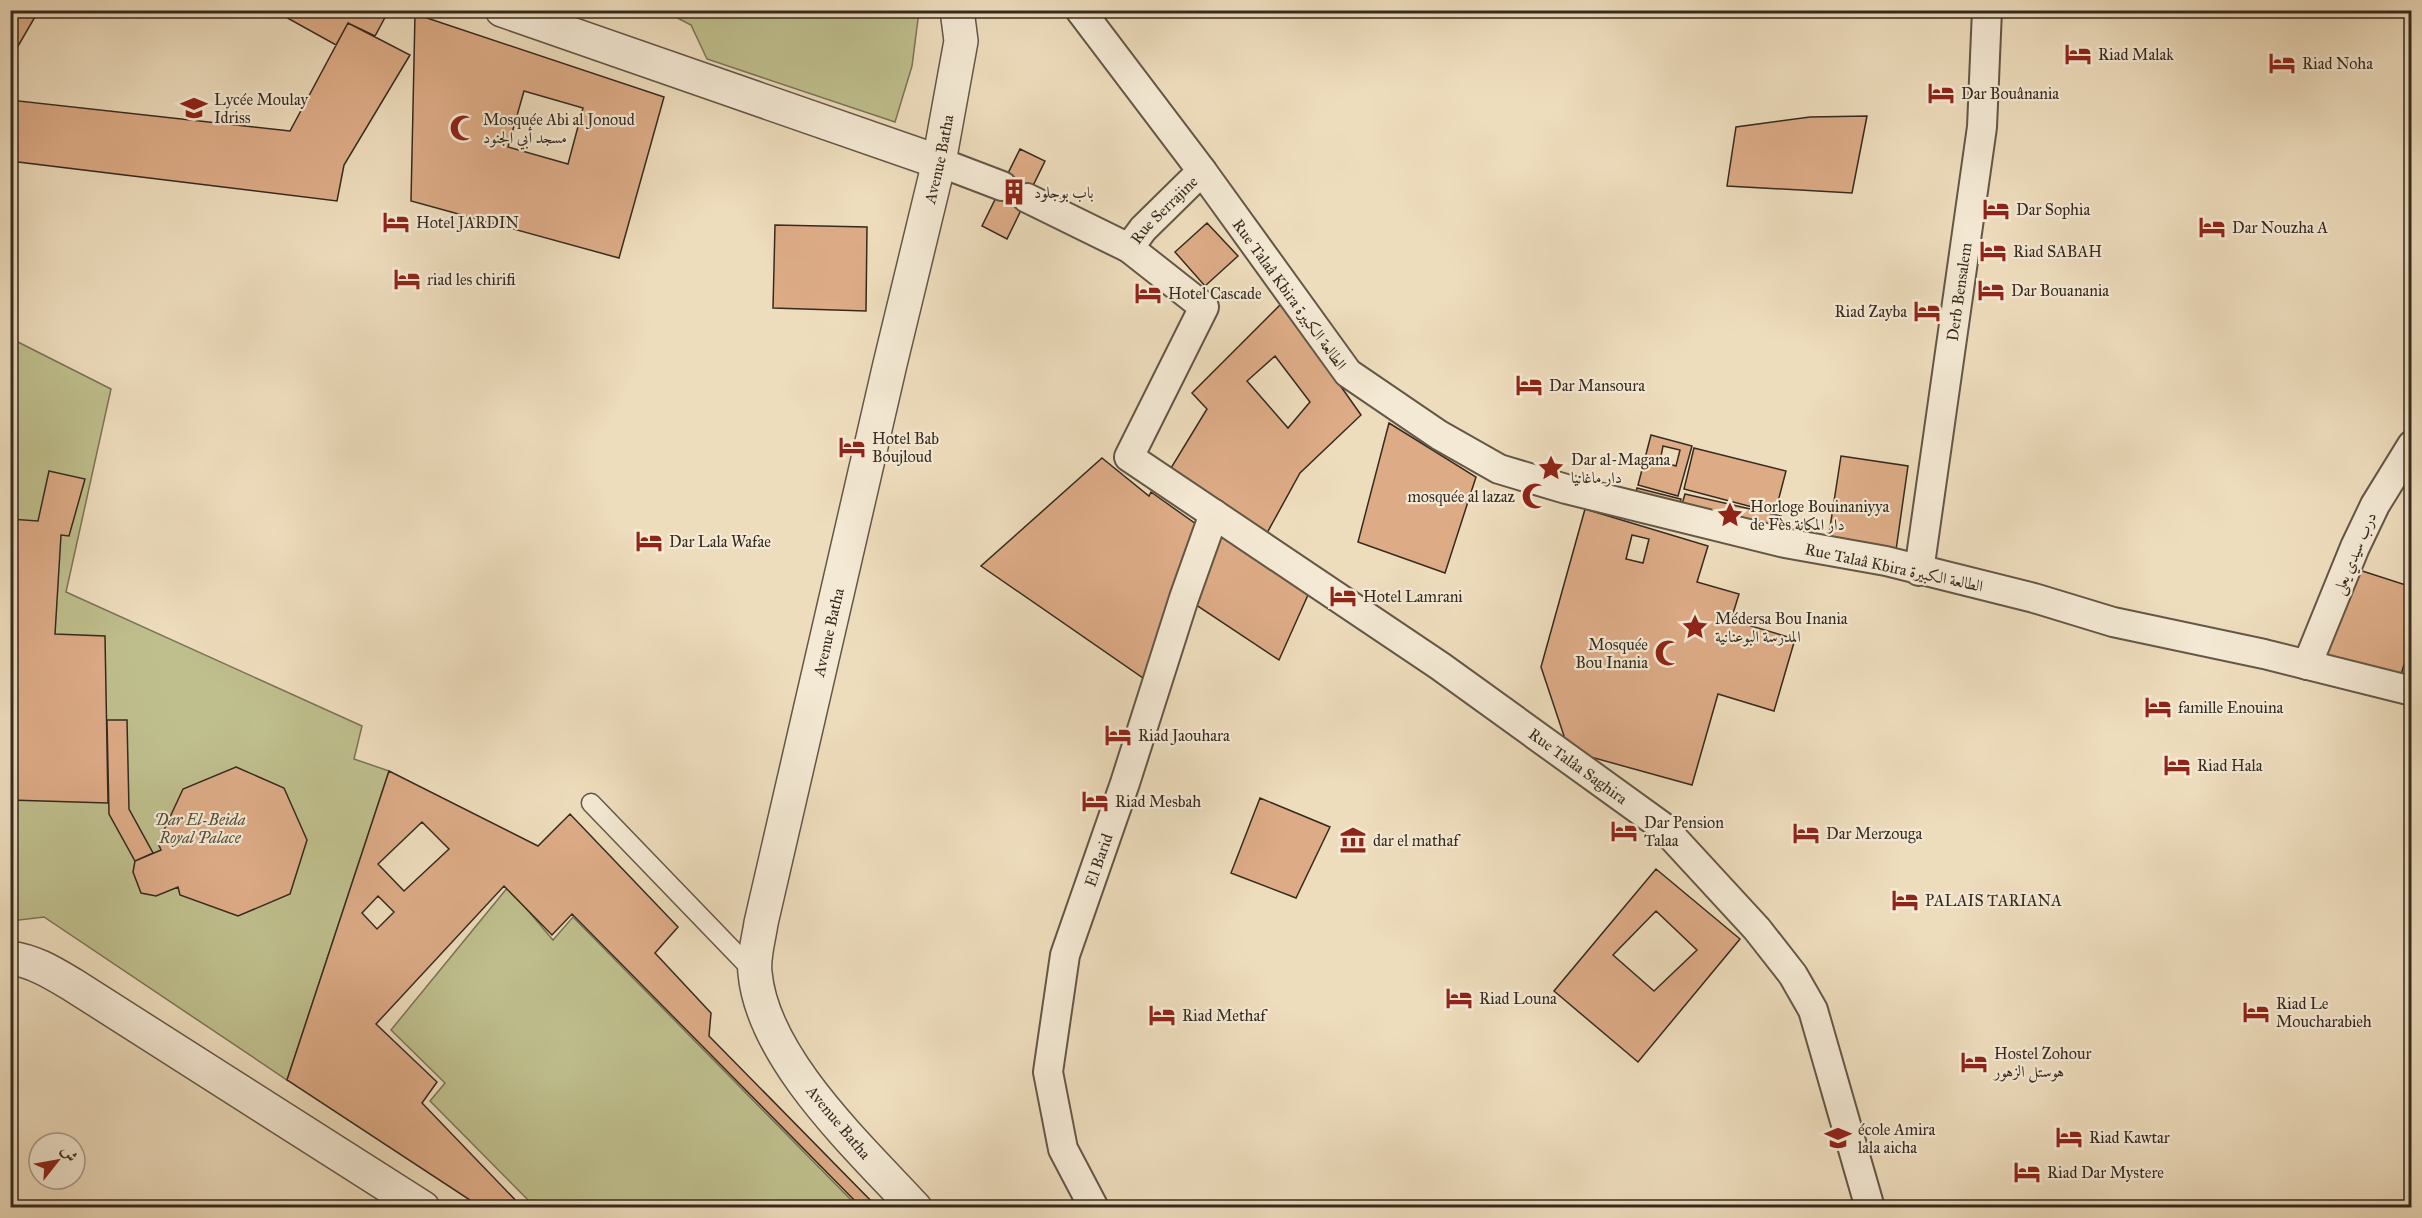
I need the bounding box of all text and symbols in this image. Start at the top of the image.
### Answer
hotel icon: Riad Malak [2063,39,2093,69]
place label: Riad Malak [2098,45,2174,64]
hotel icon: Riad Noha [2267,48,2297,78]
place label: Riad Noha [2302,54,2373,73]
hotel icon: Dar Bouânania [1926,78,1956,108]
place label: Dar Bouânania [1961,84,2059,103]
place label: Lycée Moulay Idriss [214,90,308,127]
school or university icon: Lycée Moulay Idriss [179,93,209,123]
place label: Mosquée Abi al Jonoud مسجد أبي الجنود [483,110,635,150]
mosque icon: Mosquée Abi al Jonoud مسجد أبي الجنود [448,113,478,143]
street label: Avenue Batha [920,113,957,206]
street label: Rue Serrajine [1126,172,1202,248]
building icon: باب بوجلود [999,177,1029,207]
place label: باب بوجلود [1034,183,1094,203]
hotel icon: Dar Sophia [1981,194,2011,224]
place label: Dar Sophia [2016,200,2090,219]
hotel icon: Hotel JARDIN [381,207,411,237]
hotel icon: Dar Nouzha A [2197,212,2227,242]
place label: Hotel JARDIN [416,213,520,233]
street label: Rue Talaâ Kbira الطالعة الكبيرة [1229,215,1351,373]
place label: Dar Nouzha A [2232,218,2328,237]
hotel icon: Riad SABAH [1978,236,2008,266]
street label: Derb Bensalem [1943,241,1976,342]
place label: Riad SABAH [2013,242,2102,261]
hotel icon: riad les chirifi [392,264,422,294]
place label: riad les chirifi [427,270,516,289]
hotel icon: Dar Bouanania [1976,275,2006,305]
hotel icon: Hotel Cascade [1133,278,1163,308]
place label: Dar Bouanania [2011,281,2109,300]
place label: Hotel Cascade [1168,284,1262,303]
hotel icon: Riad Zayba [1912,296,1942,326]
place label: Riad Zayba [1835,302,1907,321]
hotel icon: Dar Mansoura [1514,370,1544,400]
place label: Dar Mansoura [1549,376,1645,395]
place label: Hotel Bab Boujloud [872,429,939,466]
hotel icon: Hotel Bab Boujloud [837,432,867,462]
place label: Dar al-Magana دار ماغانيا [1571,450,1671,487]
place icon: Dar al-Magana دار ماغانيا [1536,453,1566,483]
mosque icon: mosquée al lazaz [1520,481,1550,511]
place label: mosquée al lazaz [1407,487,1516,507]
place label: Horloge Bouinaniyya de Fès دار المكانة [1750,497,1890,534]
place icon: Horloge Bouinaniyya de Fès دار المكانة [1715,500,1745,530]
street label: درب سيدي يعلى [2329,509,2383,598]
hotel icon: Dar Lala Wafae [634,526,664,556]
place label: Dar Lala Wafae [669,532,771,551]
street label: Rue Talaâ Kbira الطالعة الكبيرة [1803,539,1985,596]
hotel icon: Hotel Lamrani [1328,581,1358,611]
street label: Avenue Batha [809,586,848,679]
place label: Hotel Lamrani [1363,587,1463,606]
place label: Médersa Bou Inania المدرسة البوعنانية [1715,609,1848,647]
place icon: Médersa Bou Inania المدرسة البوعنانية [1680,612,1710,642]
place label: Mosquée Bou Inania [1575,635,1648,672]
mosque icon: Mosquée Bou Inania [1653,638,1683,668]
hotel icon: famille Enouina [2143,692,2173,722]
place label: famille Enouina [2178,698,2284,717]
hotel icon: Riad Jaouhara [1103,720,1133,750]
street label: Rue Talâa Saghira [1525,724,1631,808]
place label: Riad Jaouhara [1138,726,1230,746]
hotel icon: Riad Hala [2162,750,2192,780]
place label: Riad Hala [2197,756,2263,775]
hotel icon: Riad Mesbah [1080,786,1110,816]
place label: Riad Mesbah [1115,792,1201,811]
park label: Dar El-Beida Royal Palace [154,810,246,847]
place label: Dar Pension Talaa [1644,813,1724,850]
hotel icon: Dar Pension Talaa [1609,816,1639,846]
hotel icon: Dar Merzouga [1791,818,1821,848]
place label: Dar Merzouga [1826,824,1922,844]
museum icon: dar el mathaf [1338,825,1368,855]
street label: El Barid [1081,831,1117,889]
place label: dar el mathaf [1373,831,1461,850]
hotel icon: PALAIS TARIANA [1890,885,1920,915]
place label: PALAIS TARIANA [1925,891,2062,910]
hotel icon: Riad Louna [1444,983,1474,1013]
place label: Riad Louna [1479,989,1557,1008]
place label: Riad Le Moucharabieh [2276,994,2372,1031]
hotel icon: Riad Le Moucharabieh [2241,997,2271,1027]
hotel icon: Riad Methaf [1147,1000,1177,1030]
place label: Riad Methaf [1182,1006,1268,1025]
place label: Hostel Zohour هوستل الزهور [1992,1044,2091,1083]
hotel icon: Hostel Zohour هوستل الزهور [1959,1047,1989,1077]
street label: Avenue Batha [802,1081,875,1163]
place label: école Amira lala aicha [1858,1120,1936,1157]
hotel icon: Riad Kawtar [2054,1122,2084,1152]
school or university icon: école Amira lala aicha [1823,1123,1853,1153]
place label: Riad Kawtar [2089,1128,2170,1147]
north arrow [27,1131,87,1191]
text: ش [57,1142,82,1165]
hotel icon: Riad Dar Mystere [2012,1157,2042,1187]
place label: Riad Dar Mystere [2047,1163,2164,1182]

